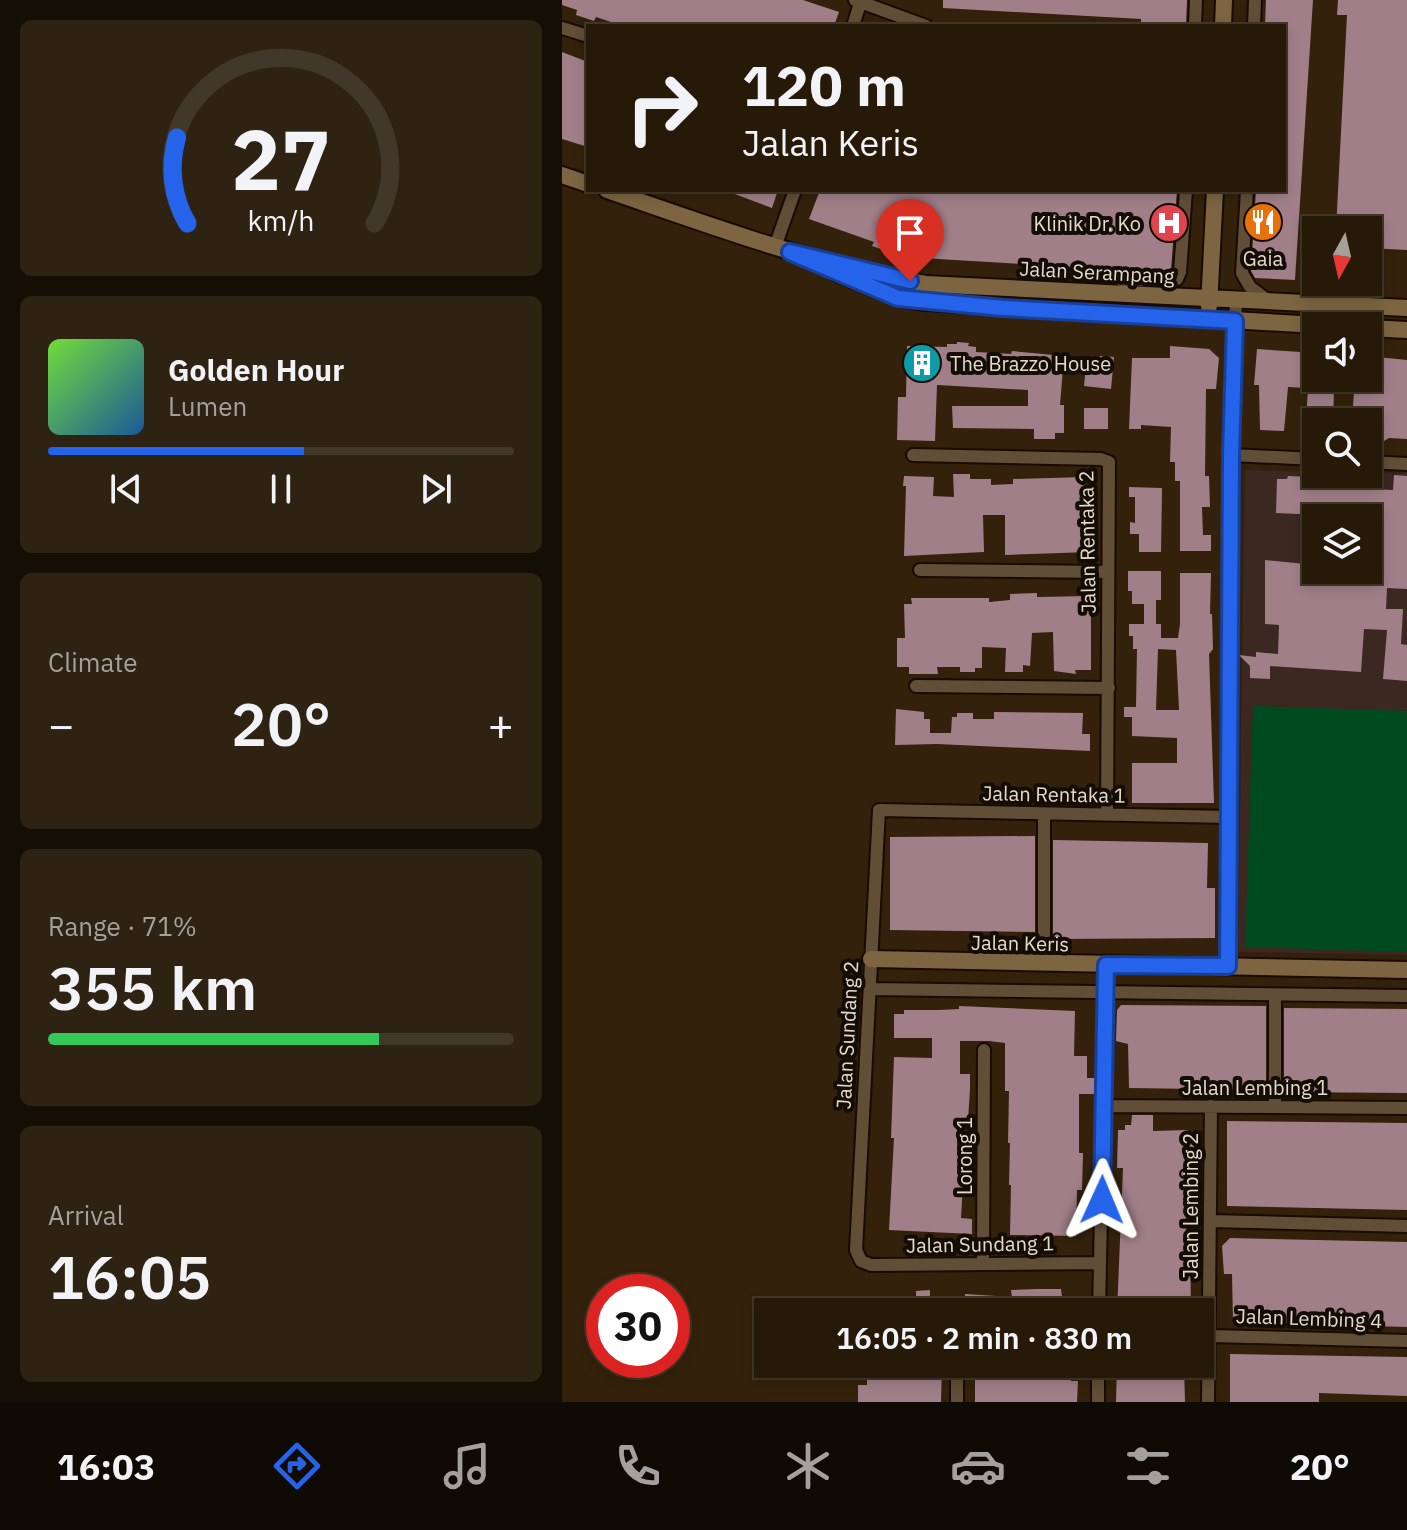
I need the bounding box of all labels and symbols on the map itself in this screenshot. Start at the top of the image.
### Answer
pin [876,199,944,281]
restaurant icon: Gaia [1242,201,1284,243]
hospital icon: Klinik Dr. Ko [1148,202,1190,244]
place label: Klinik Dr. Ko [1034,210,1141,237]
north arrow [1302,216,1382,296]
place label: Gaia [1243,245,1283,272]
street label: Jalan Serampang [1019,254,1176,290]
building icon: The Brazzo House [901,342,943,384]
place label: The Brazzo House [950,350,1111,377]
street label: Jalan Rentaka 2 [1072,470,1102,614]
street label: Jalan Rentaka 1 [982,779,1126,809]
street label: Jalan Keris [971,929,1069,957]
street label: Jalan Sundang 2 [830,960,864,1110]
street label: Jalan Lembing 1 [1182,1074,1328,1101]
street label: Lorong 1 [951,1117,978,1195]
street label: Jalan Lembing 2 [1177,1133,1204,1279]
position arrow [1060,1158,1144,1242]
street label: Jalan Sundang 1 [906,1229,1054,1259]
speed limit sign: 30 [586,1274,690,1378]
street label: Jalan Lembing 4 [1235,1302,1383,1334]

